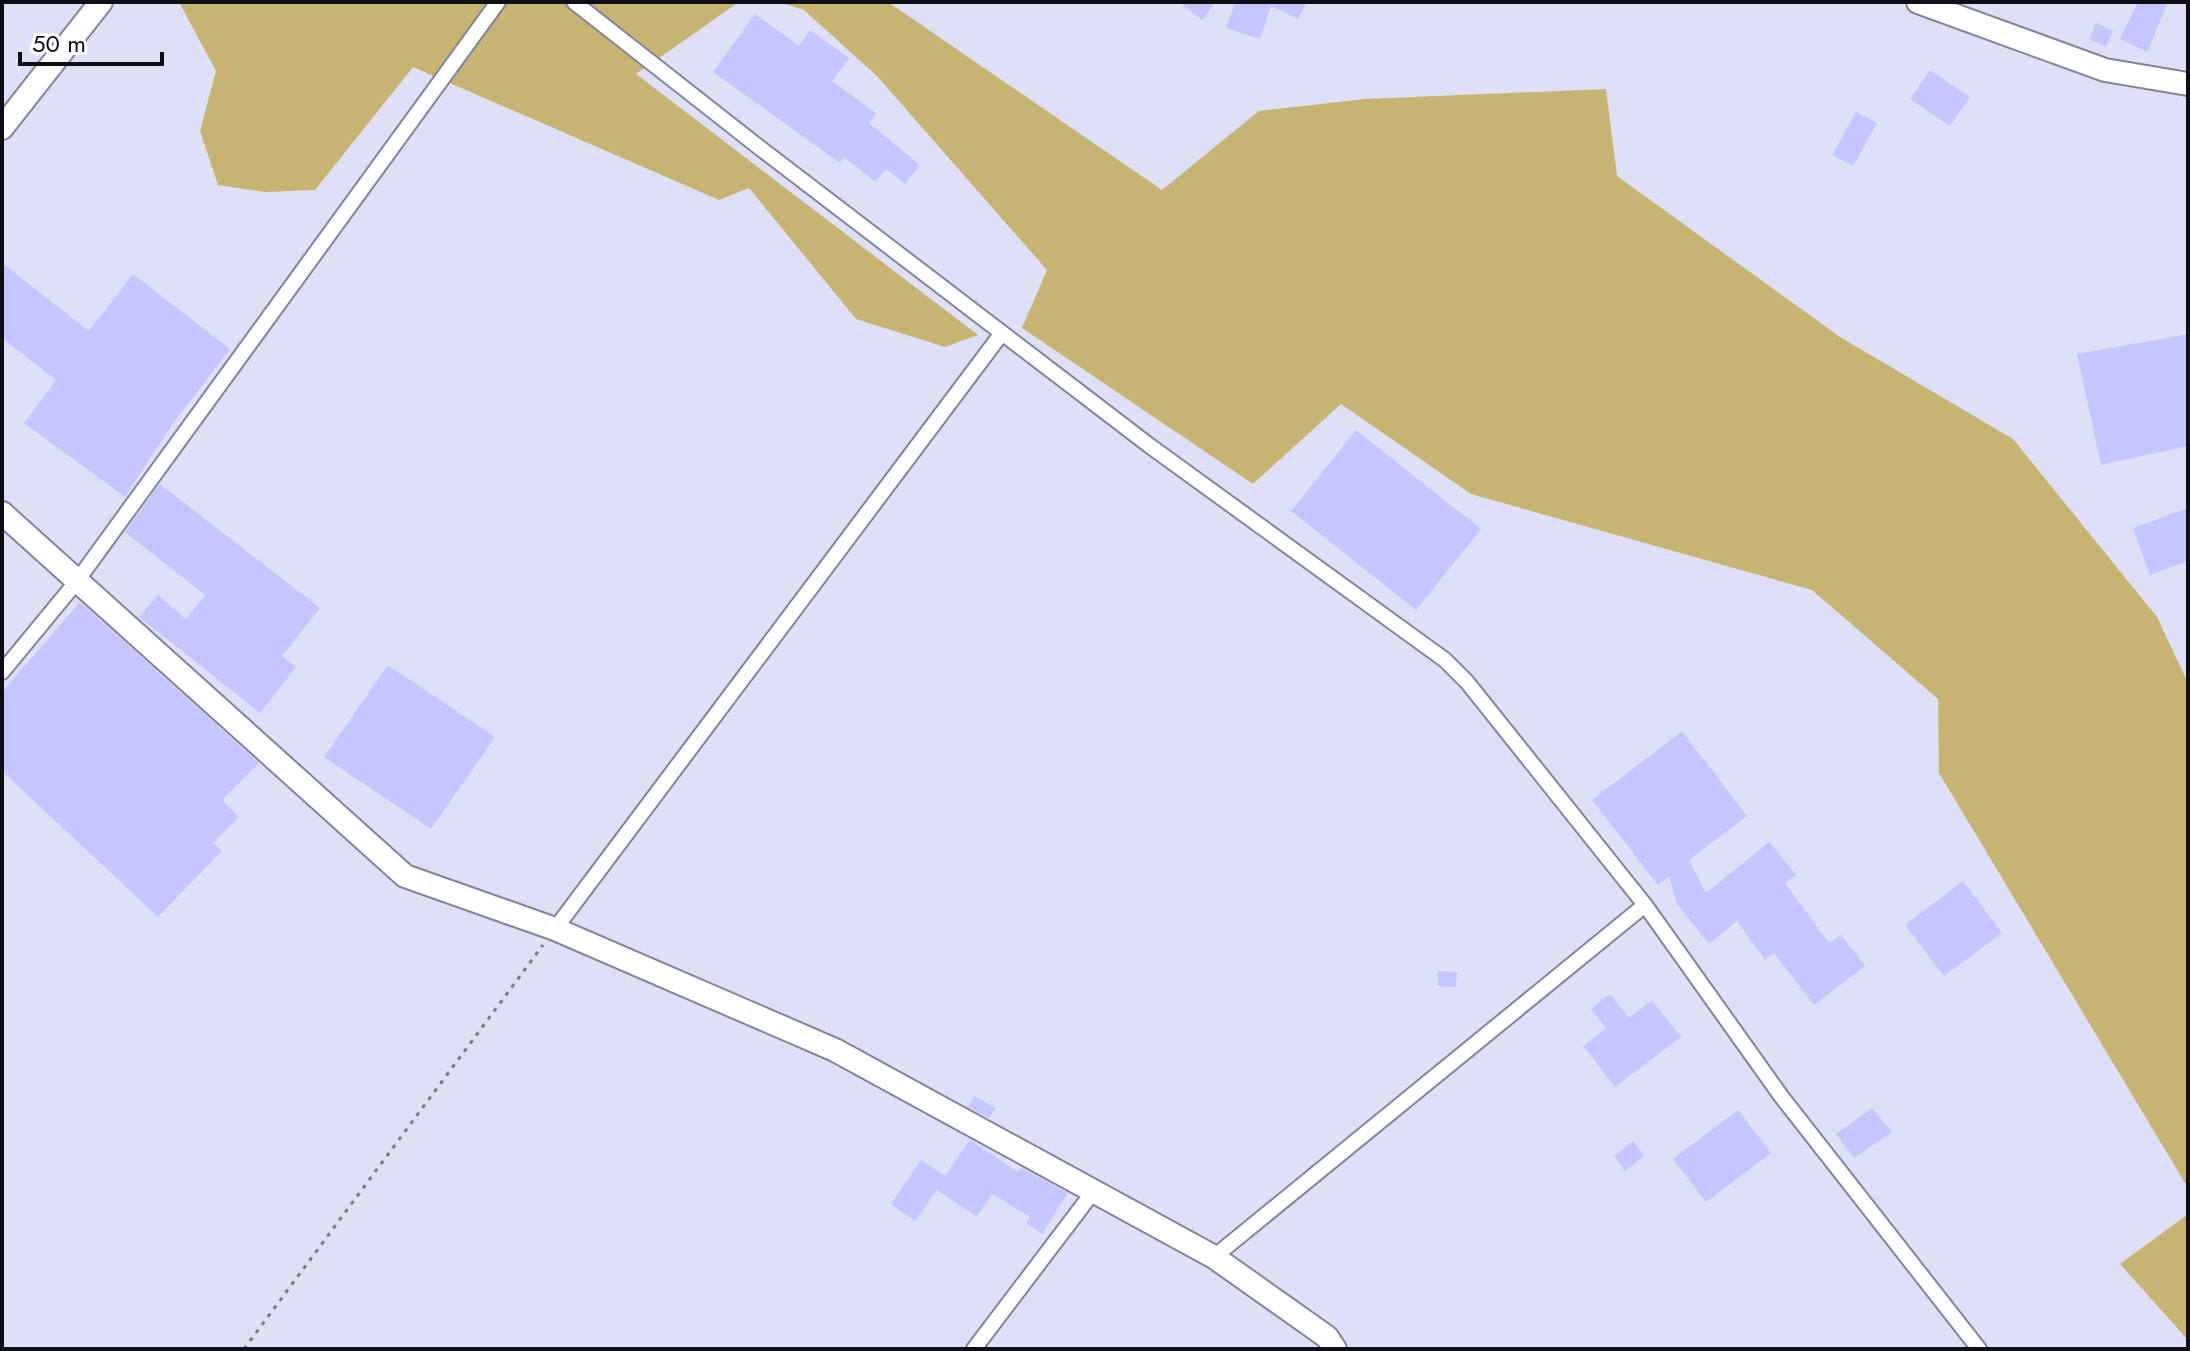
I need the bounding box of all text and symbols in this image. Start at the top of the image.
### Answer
scale bar [20,16,162,66]
text: 50 m [32,26,86,61]

